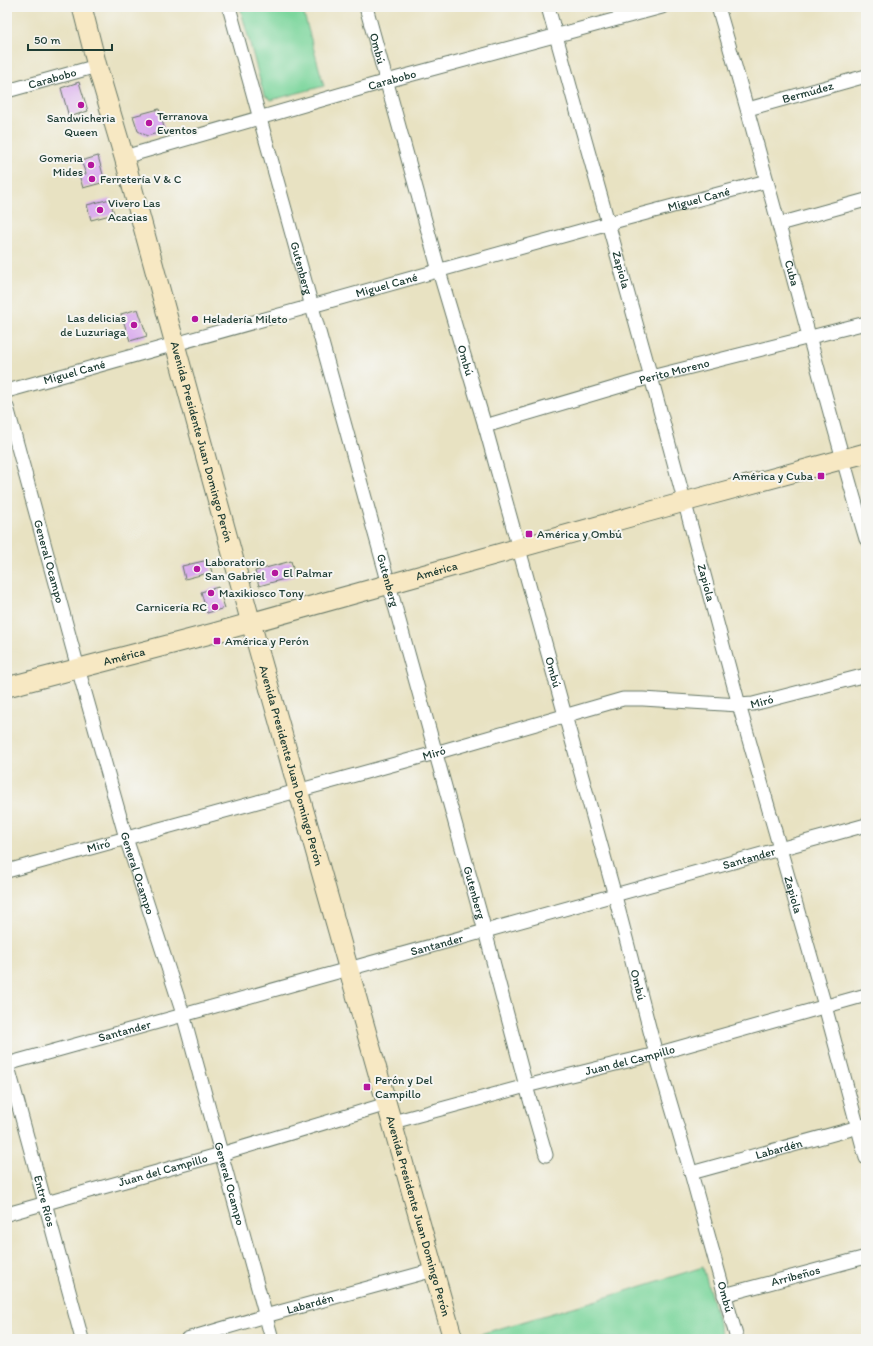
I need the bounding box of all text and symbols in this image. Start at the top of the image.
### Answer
scale bar [28,26,112,52]
street label: Ombú [366,31,389,66]
text: 50 m [34,33,60,47]
street label: Carabobo [27,65,78,92]
street label: Carabobo [366,66,418,93]
street label: Bermúdez [781,78,835,106]
marker: Sandwicheria Queen [76,100,86,110]
place label: Terranova Eventos [157,109,209,137]
place label: Sandwicheria Queen [47,111,115,139]
marker: Terranova Eventos [144,118,154,128]
place label: Gomeria Mides [39,151,84,179]
marker: Gomeria Mides [86,160,96,170]
place label: Ferretería V & C [100,172,182,186]
marker: Ferretería V & C [87,174,97,184]
street label: Miguel Cané [666,184,732,214]
place label: Vivero Las Acacias [108,196,160,224]
marker: Vivero Las Acacias [95,205,105,215]
street label: Gutenberg [287,240,316,297]
street label: Zapiola [609,250,633,291]
street label: Cuba [782,258,802,288]
street label: Miguel Cané [354,270,419,300]
place label: Las delicias de Luzuriaga [60,311,127,339]
place label: Heladería Mileto [203,312,288,326]
marker: Heladería Mileto [190,314,200,324]
marker: Las delicias de Luzuriaga [129,320,139,330]
street label: Avenida Presidente Juan Domingo Perón [168,340,236,544]
street label: Ombú [454,343,477,378]
street label: Perito Moreno [637,356,711,387]
street label: Miguel Cané [42,357,107,387]
place label: América y Cuba [732,469,814,483]
marker: América y Cuba [816,471,826,481]
street label: General Ocampo [31,518,67,605]
place label: América y Ombú [537,527,622,541]
marker: América y Ombú [524,529,534,539]
street label: Gutenberg [374,552,402,609]
place label: Laboratorio San Gabriel [205,555,265,583]
street label: América [414,558,459,583]
street label: Zapiola [694,562,718,604]
marker: Laboratorio San Gabriel [192,564,202,574]
place label: El Palmar [283,566,333,580]
marker: El Palmar [270,568,280,578]
place label: Maxikiosco Tony [219,586,304,600]
marker: Maxikiosco Tony [206,588,216,598]
place label: Carnicería RC [136,600,207,614]
marker: Carnicería RC [210,602,220,612]
place label: América y Perón [225,634,309,648]
marker: América y Perón [212,636,222,646]
street label: América [102,644,147,669]
street label: Ombú [542,655,564,690]
street label: Avenida Presidente Juan Domingo Perón [256,664,326,868]
street label: Miró [749,692,775,711]
street label: Miró [421,743,447,763]
street label: General Ocampo [118,830,157,916]
street label: Miró [85,836,112,856]
street label: Santander [721,844,777,872]
street label: Gutenberg [460,865,489,922]
street label: Zapiola [781,874,805,916]
street label: Santander [409,931,465,959]
street label: Ombú [627,968,649,1002]
street label: Santander [97,1017,153,1045]
street label: Juan del Campillo [584,1042,677,1078]
place label: Perón y Del Campillo [375,1073,433,1101]
marker: Perón y Del Campillo [362,1082,372,1092]
street label: Avenida Presidente Juan Domingo Perón [383,1114,453,1318]
street label: Labardén [754,1136,804,1162]
street label: General Ocampo [211,1140,248,1227]
street label: Juan del Campillo [117,1151,209,1189]
street label: Entre Ríos [31,1174,58,1228]
street label: Arribeños [769,1263,822,1289]
street label: Ombú [714,1280,736,1314]
street label: Labardén [285,1291,335,1317]

